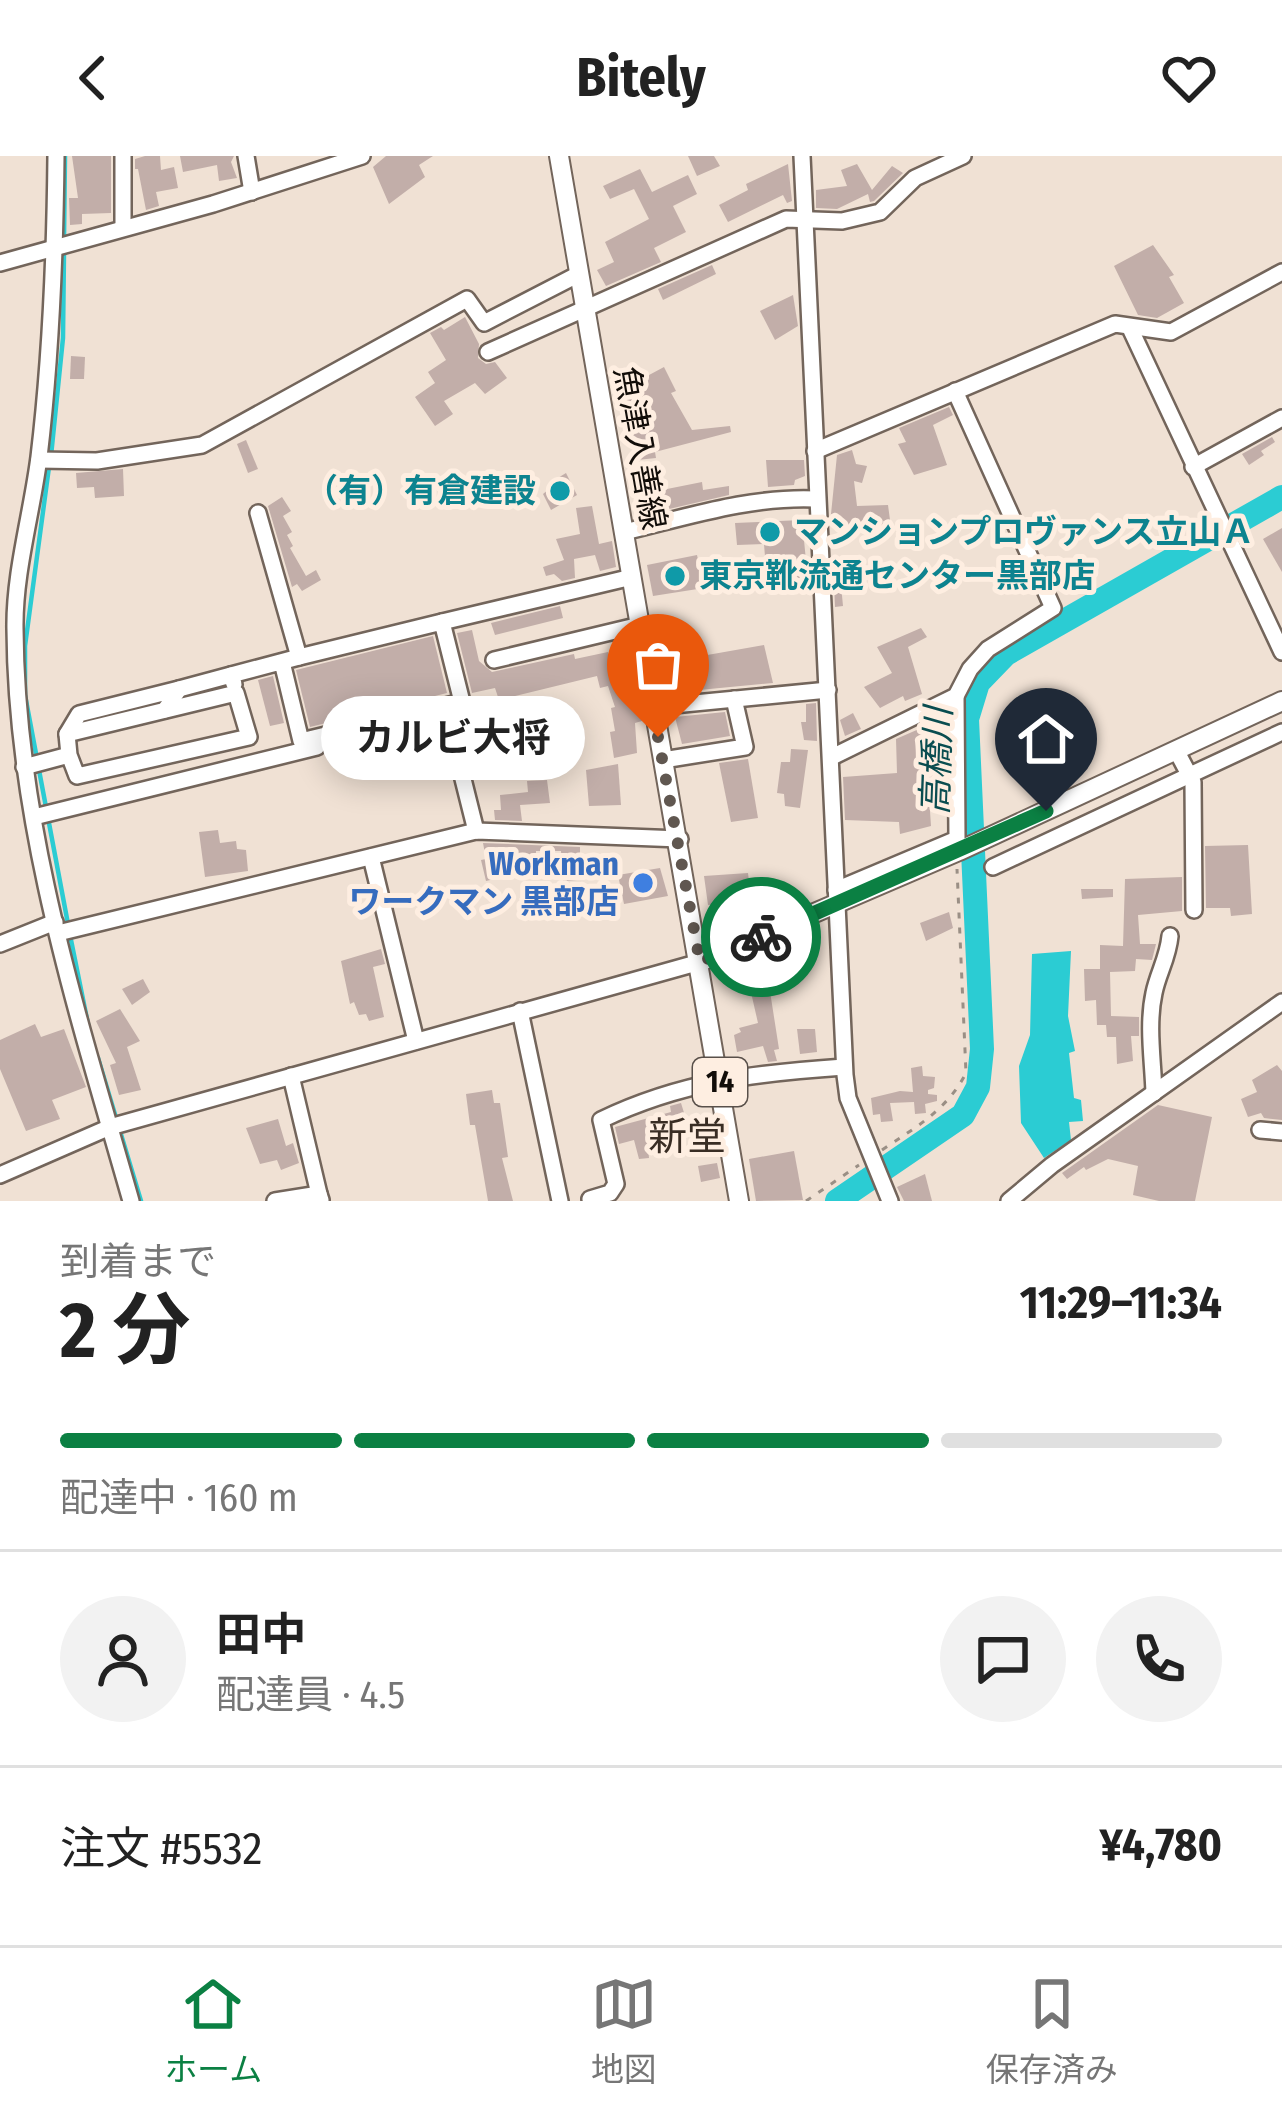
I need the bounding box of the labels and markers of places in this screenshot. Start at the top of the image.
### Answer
place label: （有）有倉建設 [305,471,536,511]
marker: （有）有倉建設 [547,478,573,504]
place label: マンションプロヴァンス立山Ａ [794,512,1254,552]
marker: マンションプロヴァンス立山Ａ [757,519,783,545]
place label: 東京靴流通センター黒部店 [699,556,1095,596]
marker: 東京靴流通センター黒部店 [662,563,688,589]
pin [607,614,709,737]
pin [995,688,1097,811]
callout: カルビ大将 [322,695,586,779]
place label: Workman ワークマン 黒部店 [348,844,619,922]
marker: Workman ワークマン 黒部店 [630,870,656,896]

